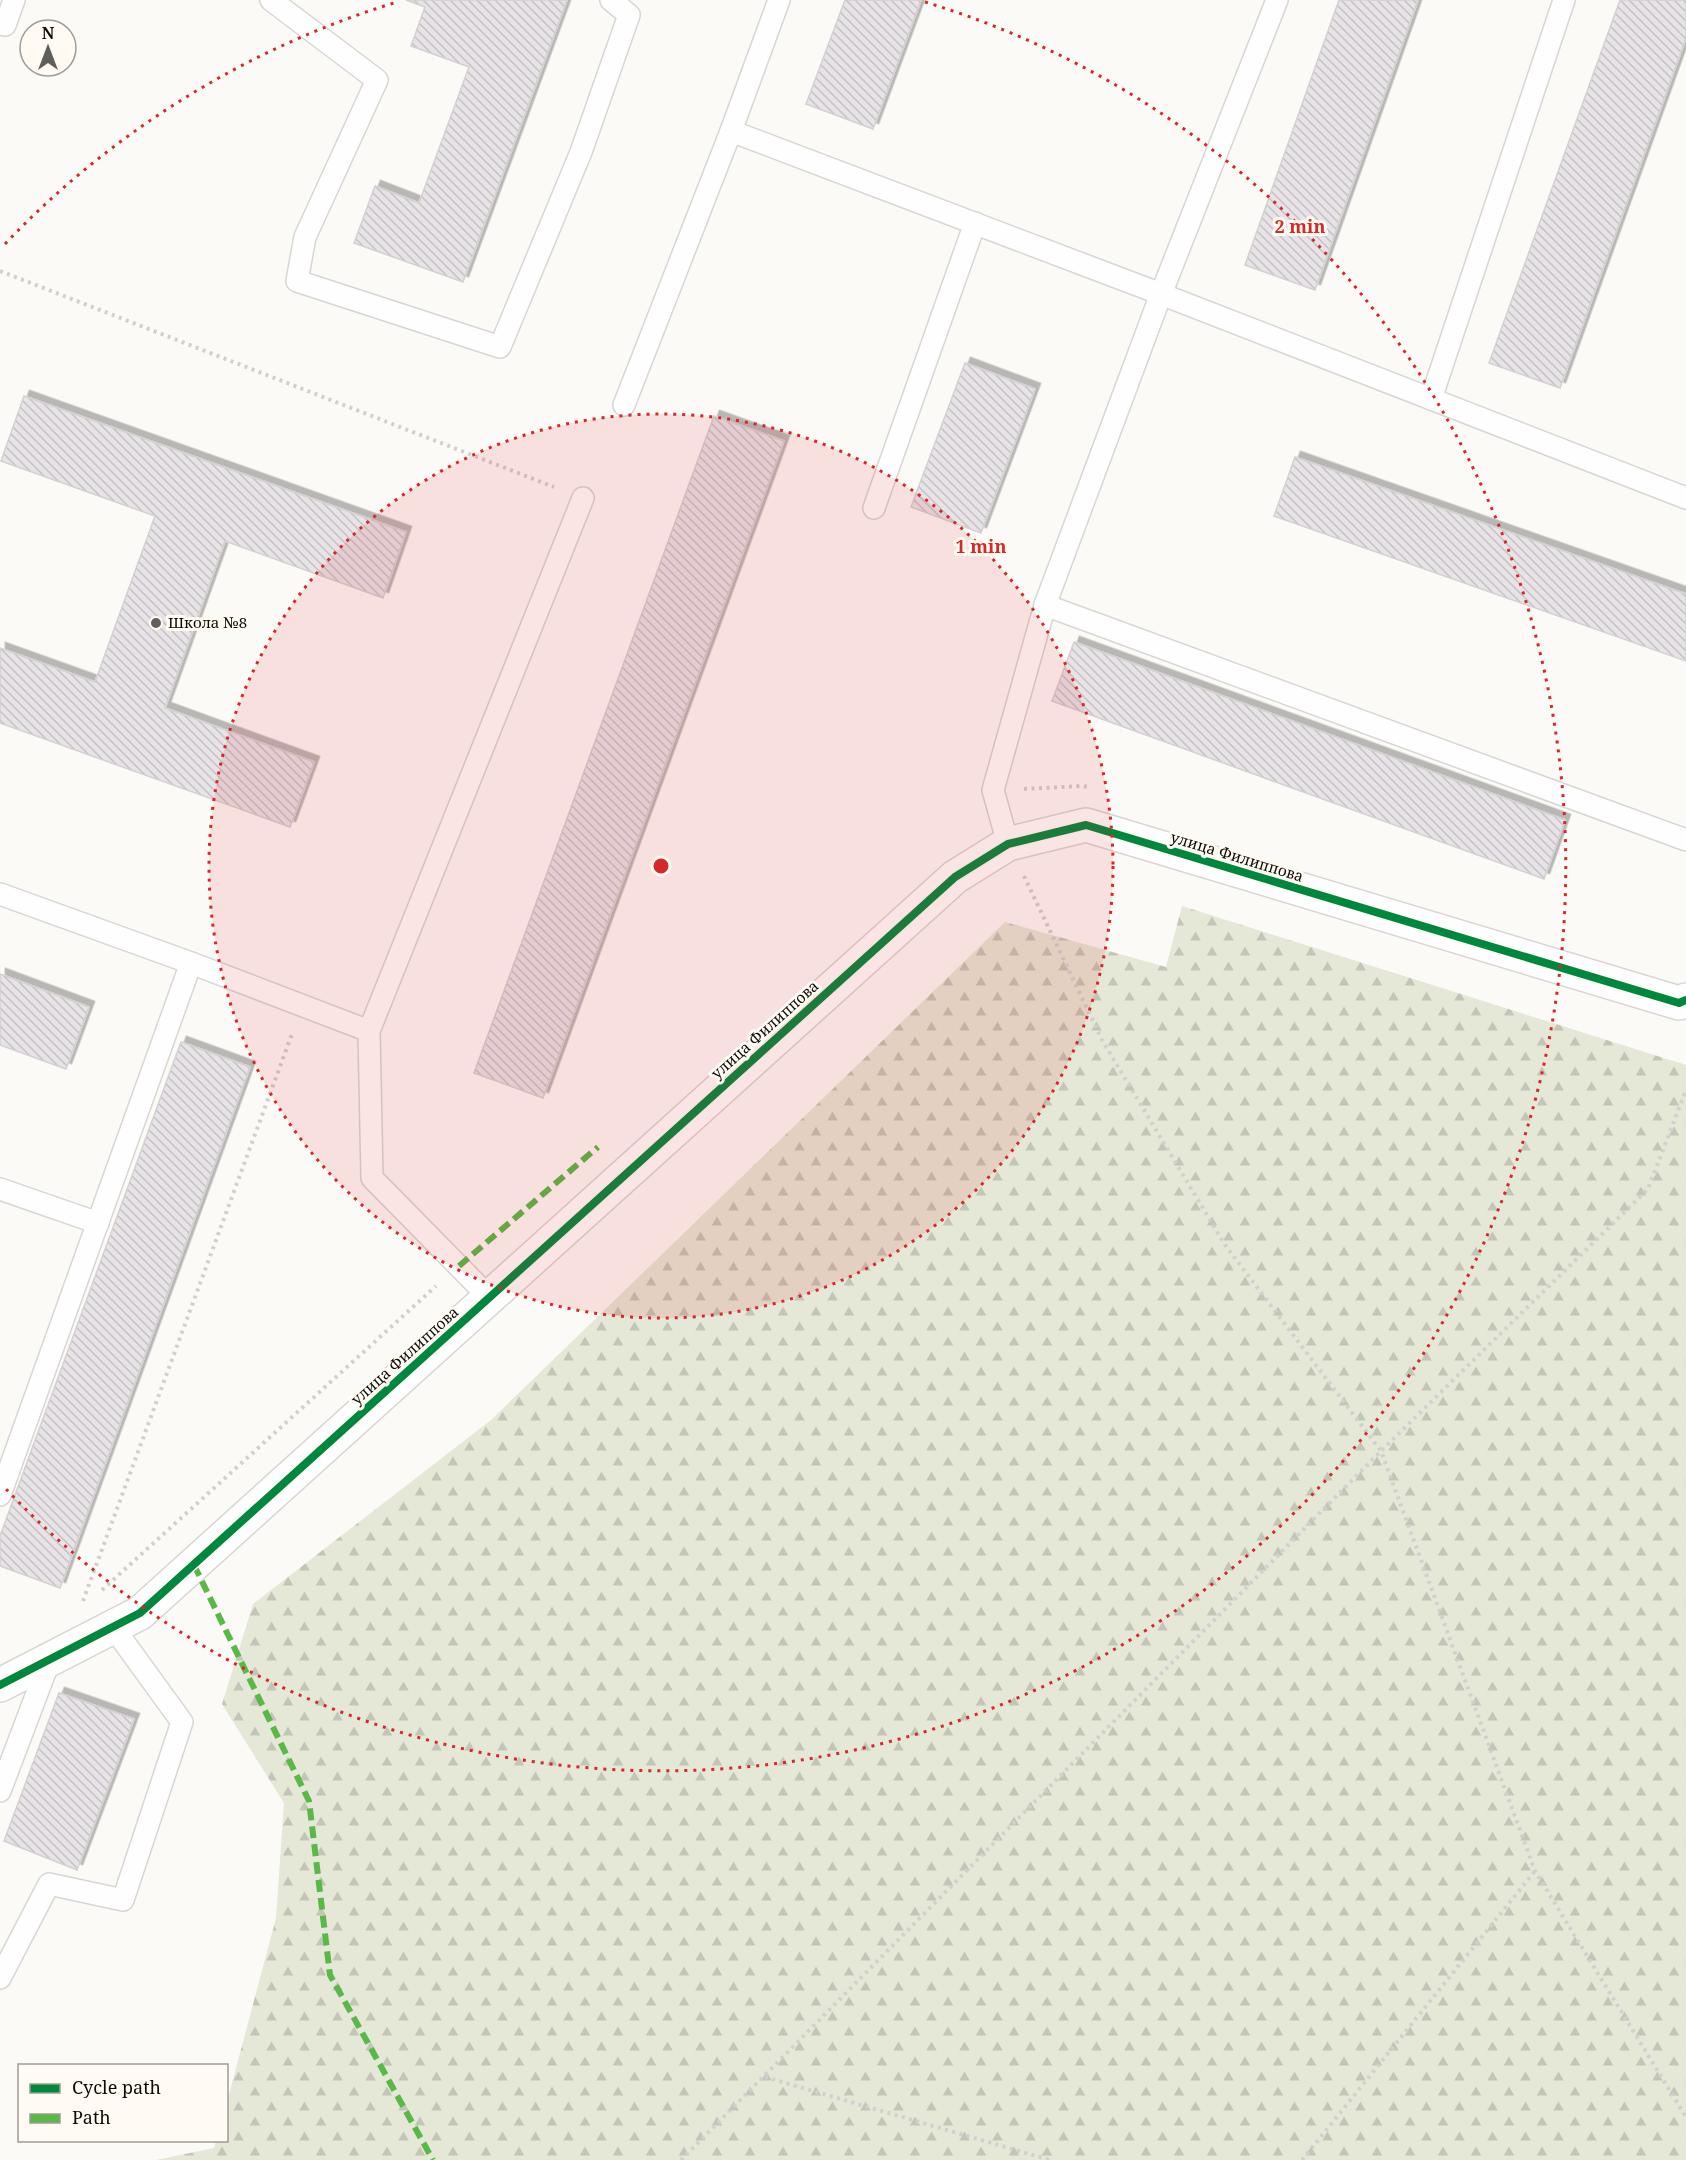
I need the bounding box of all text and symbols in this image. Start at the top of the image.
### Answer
north arrow [18,18,78,78]
text: N [42,22,55,44]
text: 2 min [1275,214,1325,238]
text: 1 min [956,534,1006,558]
place label: Школа №8 [168,612,247,632]
marker: Школа №8 [149,616,163,630]
street label: улица Филиппова [1168,826,1306,886]
centre of rings [651,856,671,876]
street label: улица Филиппова [706,976,822,1083]
street label: улица Филиппова [346,1302,462,1409]
legend [18,2064,228,2142]
text: Cycle path [72,2075,161,2099]
text: Path [72,2105,111,2129]

